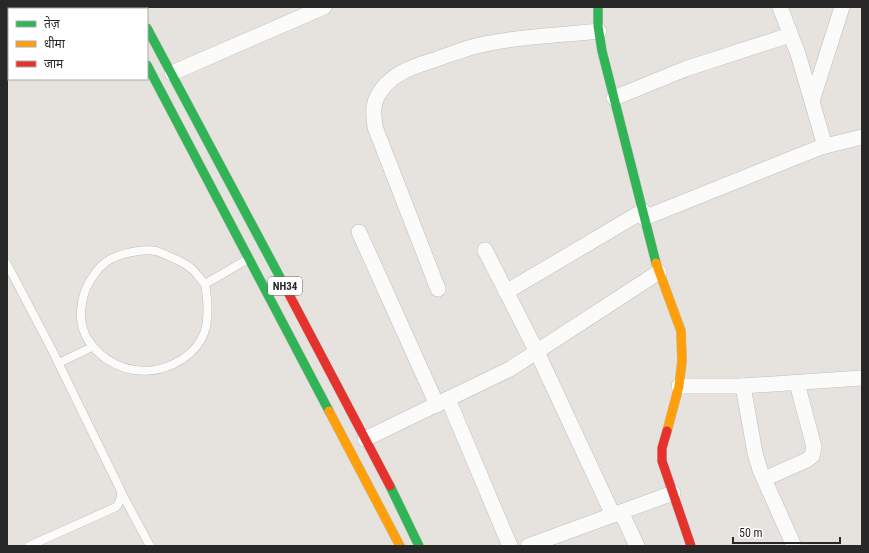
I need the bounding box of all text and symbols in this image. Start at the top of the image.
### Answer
legend [8,8,148,80]
text: तेज़ [44,16,61,31]
text: धीमा [44,36,66,51]
text: जाम [44,57,64,71]
road number: NH34 [268,277,302,295]
scale bar [733,519,840,545]
text: 50 m [739,526,763,540]

